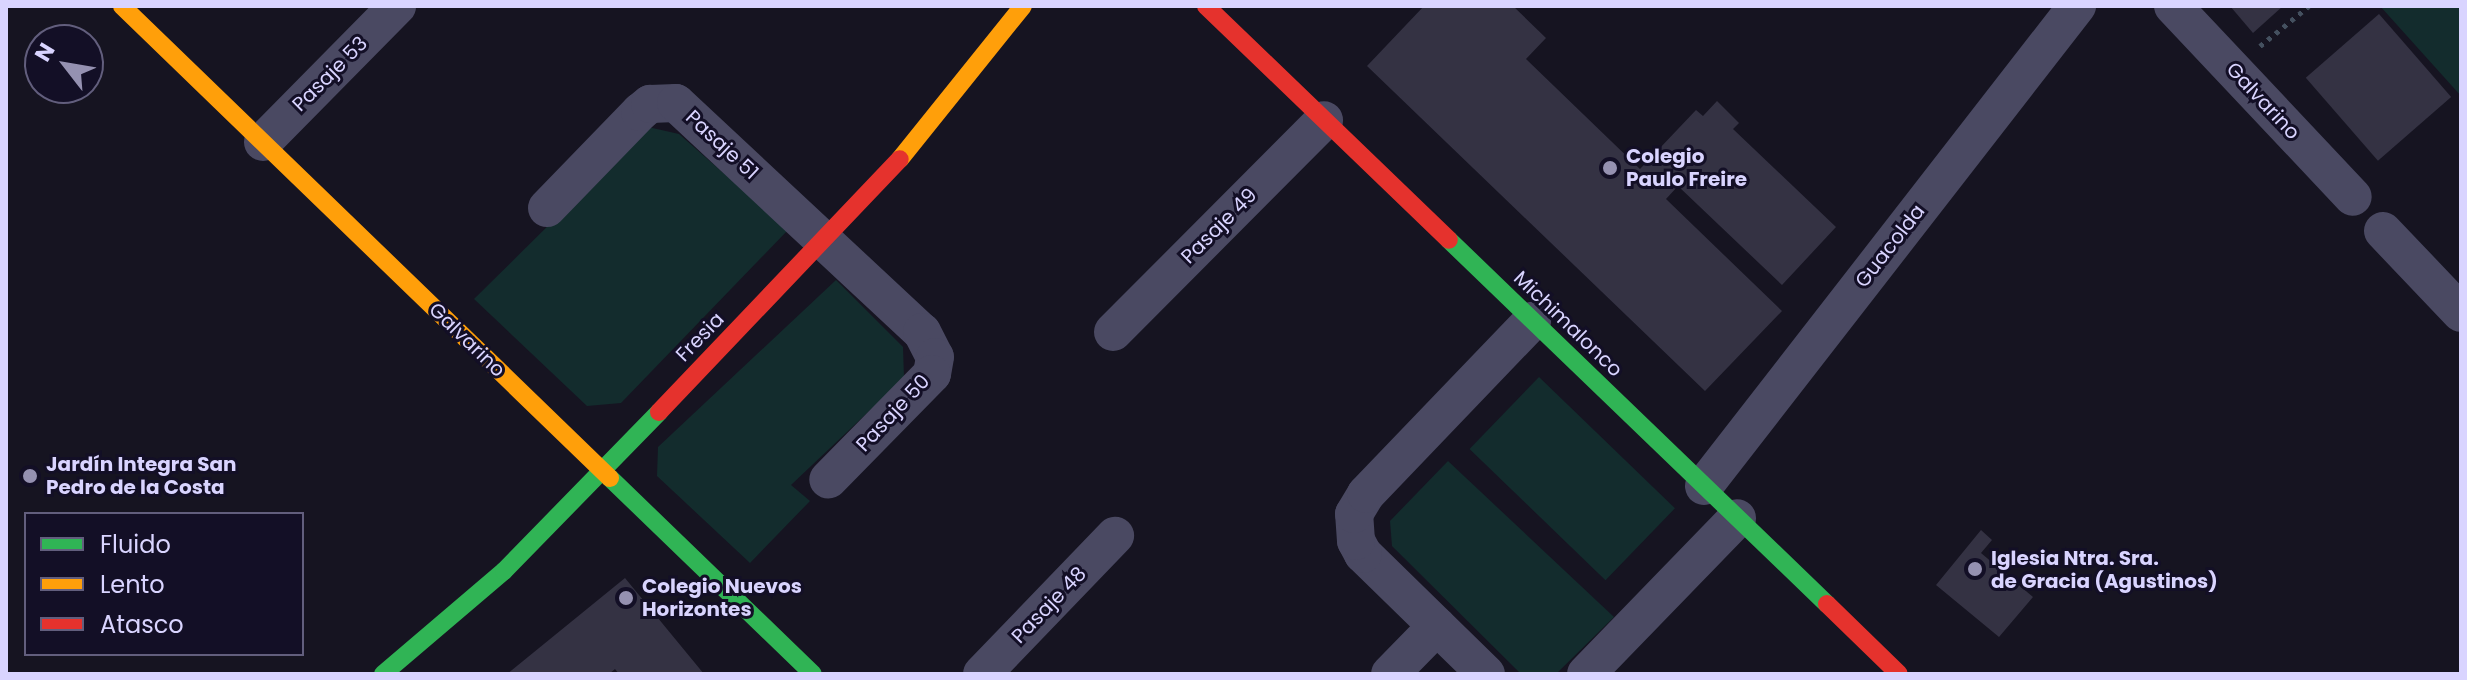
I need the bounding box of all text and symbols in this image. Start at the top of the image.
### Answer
north arrow [24,24,104,104]
street label: Pasaje 53 [288,32,372,116]
text: N [27,37,62,67]
street label: Galvarino [2221,57,2305,145]
street label: Pasaje 51 [681,105,763,185]
place label: Colegio Paulo Freire [1626,144,1747,191]
marker: Colegio Paulo Freire [1601,159,1619,177]
street label: Pasaje 49 [1176,183,1262,269]
street label: Guacolda [1850,200,1930,292]
street label: Michimalonco [1509,266,1627,382]
street label: Galvarino [424,298,510,382]
street label: Fresia [671,308,729,366]
street label: Pasaje 50 [851,369,935,457]
place label: Jardín Integra San Pedro de la Costa [46,452,237,499]
marker: Jardín Integra San Pedro de la Costa [21,467,39,485]
legend [24,512,304,656]
text: Fluido [100,528,171,561]
place label: Iglesia Ntra. Sra. de Gracia (Agustinos) [1991,546,2218,593]
marker: Iglesia Ntra. Sra. de Gracia (Agustinos) [1966,560,1984,578]
street label: Pasaje 48 [1007,562,1091,648]
text: Lento [100,568,165,601]
place label: Colegio Nuevos Horizontes [642,574,802,621]
marker: Colegio Nuevos Horizontes [617,589,635,607]
text: Atasco [100,608,184,641]

